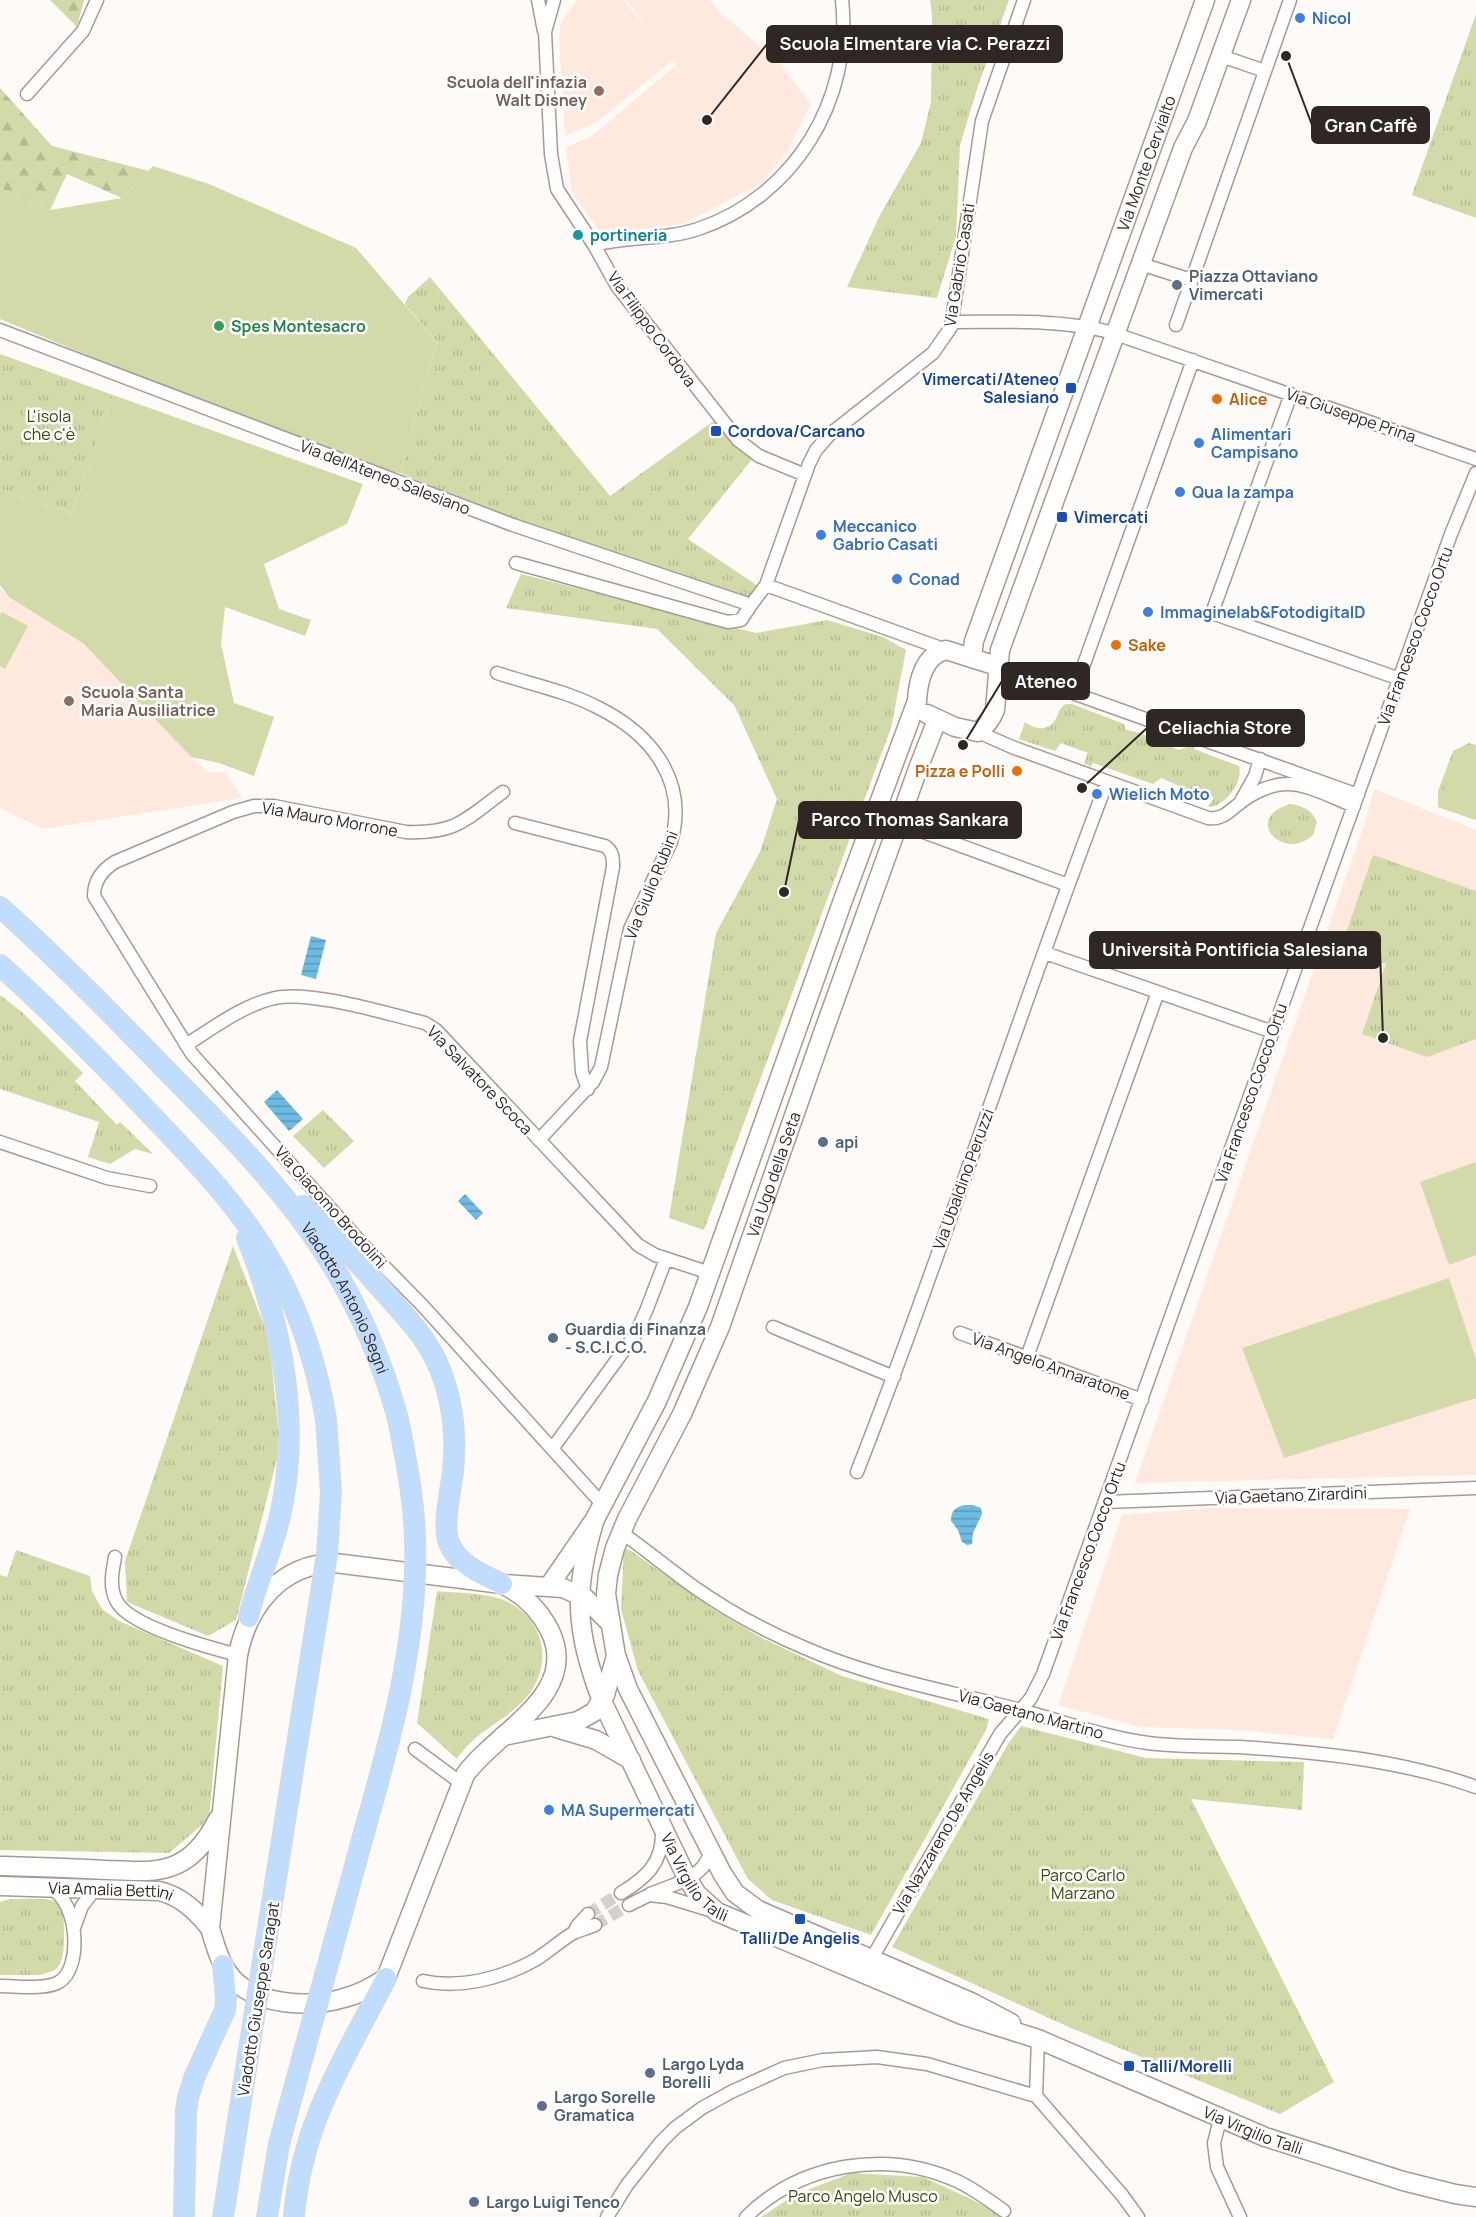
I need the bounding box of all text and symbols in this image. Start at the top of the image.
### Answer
place label: Nicol [1312,7,1351,29]
marker: Nicol [1293,11,1307,25]
callout: Scuola Elmentare via C. Perazzi [767,26,1062,62]
text: Scuola Elmentare via C. Perazzi [780,31,1050,55]
place label: Scuola dell'infazia Walt Disney [446,71,587,111]
marker: Scuola dell'infazia Walt Disney [592,84,606,98]
street label: Via Monte Cervialto [1112,92,1181,234]
callout: Gran Caffè [1312,107,1429,143]
text: Gran Caffè [1325,113,1418,137]
street label: Via Gabrio Casati [938,202,980,328]
place label: portineria [590,224,667,246]
marker: portineria [571,228,585,242]
place label: Piazza Ottaviano Vimercati [1189,265,1318,305]
street label: Via Filippo Cordova [603,267,701,391]
marker: Piazza Ottaviano Vimercati [1170,278,1184,292]
place label: Spes Montesacro [231,315,366,337]
marker: Spes Montesacro [212,319,226,333]
place label: Vimercati/Ateneo Salesiano [922,368,1059,408]
marker: Vimercati/Ateneo Salesiano [1064,381,1078,395]
street label: Via Giuseppe Prina [1283,382,1419,448]
place label: Alice [1229,388,1268,410]
marker: Alice [1210,392,1224,406]
park label: L'isola che c'è [23,405,75,445]
place label: Cordova/Carcano [728,420,865,442]
place label: Alimentari Campisano [1211,423,1299,463]
marker: Cordova/Carcano [709,424,723,438]
street label: Via dell'Ateneo Salesiano [297,434,473,520]
marker: Alimentari Campisano [1192,436,1206,450]
place label: Qua la zampa [1192,481,1294,503]
marker: Qua la zampa [1173,485,1187,499]
place label: Vimercati [1074,506,1148,528]
marker: Vimercati [1055,510,1069,524]
place label: Meccanico Gabrio Casati [833,515,938,555]
marker: Meccanico Gabrio Casati [814,528,828,542]
street label: Via Francesco Cocco Ortu [1372,544,1458,728]
place label: Conad [909,568,960,590]
marker: Conad [890,572,904,586]
place label: Immaginelab&FotodigitalD [1160,601,1366,623]
marker: Immaginelab&FotodigitalD [1141,605,1155,619]
place label: Sake [1128,634,1166,656]
marker: Sake [1109,638,1123,652]
callout: Ateneo [1002,663,1089,699]
text: Ateneo [1015,669,1077,693]
place label: Scuola Santa Maria Ausiliatrice [81,681,216,721]
marker: Scuola Santa Maria Ausiliatrice [62,694,76,708]
callout: Celiachia Store [1147,710,1304,746]
text: Celiachia Store [1158,715,1292,739]
place label: Pizza e Polli [915,760,1005,782]
marker: Pizza e Polli [1010,764,1024,778]
place label: Wielich Moto [1109,783,1210,805]
marker: Wielich Moto [1090,787,1104,801]
street label: Via Mauro Morrone [260,796,400,842]
callout: Parco Thomas Sankara [799,802,1021,838]
text: Parco Thomas Sankara [811,807,1009,831]
street label: Via Giulio Rubini [619,827,683,943]
callout: Università Pontificia Salesiana [1090,932,1380,968]
text: Università Pontificia Salesiana [1102,937,1368,961]
street label: Via Francesco Cocco Ortu [1210,1000,1292,1186]
street label: Via Salvatore Scoca [422,1021,538,1139]
street label: Via Ubaldino Peruzzi [927,1105,999,1253]
street label: Via Ugo della Seta [741,1109,806,1240]
place label: api [835,1131,859,1153]
marker: api [816,1135,830,1149]
street label: Via Giacomo Brodolini [270,1141,392,1273]
street label: Viadotto Antonio Segni [296,1218,394,1377]
place label: Guardia di Finanza - S.C.I.C.O. [565,1318,706,1358]
street label: Via Angelo Annaratone [969,1327,1133,1405]
marker: Guardia di Finanza - S.C.I.C.O. [546,1331,560,1345]
street label: Via Francesco Cocco Ortu [1045,1459,1131,1643]
street label: Via Gaetano Zirardini [1215,1481,1367,1509]
street label: Via Gaetano Martino [956,1684,1106,1744]
street label: Via Nazzareno De Angelis [887,1747,999,1919]
place label: MA Supermercati [561,1799,695,1821]
marker: MA Supermercati [542,1803,556,1817]
street label: Via Virgilio Talli [656,1829,731,1926]
park label: Parco Carlo Marzano [1041,1864,1125,1904]
street label: Via Amalia Bettini [48,1877,177,1906]
street label: Viadotto Giuseppe Saragat [232,1900,284,2098]
marker: Talli/De Angelis [793,1912,807,1926]
place label: Talli/De Angelis [740,1927,860,1949]
place label: Largo Lyda Borelli [662,2053,744,2093]
place label: Talli/Morelli [1141,2055,1232,2077]
marker: Talli/Morelli [1122,2059,1136,2073]
marker: Largo Lyda Borelli [643,2066,657,2080]
place label: Largo Sorelle Gramatica [554,2086,656,2126]
marker: Largo Sorelle Gramatica [535,2099,549,2113]
street label: Via Virgilio Talli [1200,2101,1306,2159]
park label: Parco Angelo Musco [788,2185,938,2207]
place label: Largo Luigi Tenco [486,2191,620,2213]
marker: Largo Luigi Tenco [467,2195,481,2209]

